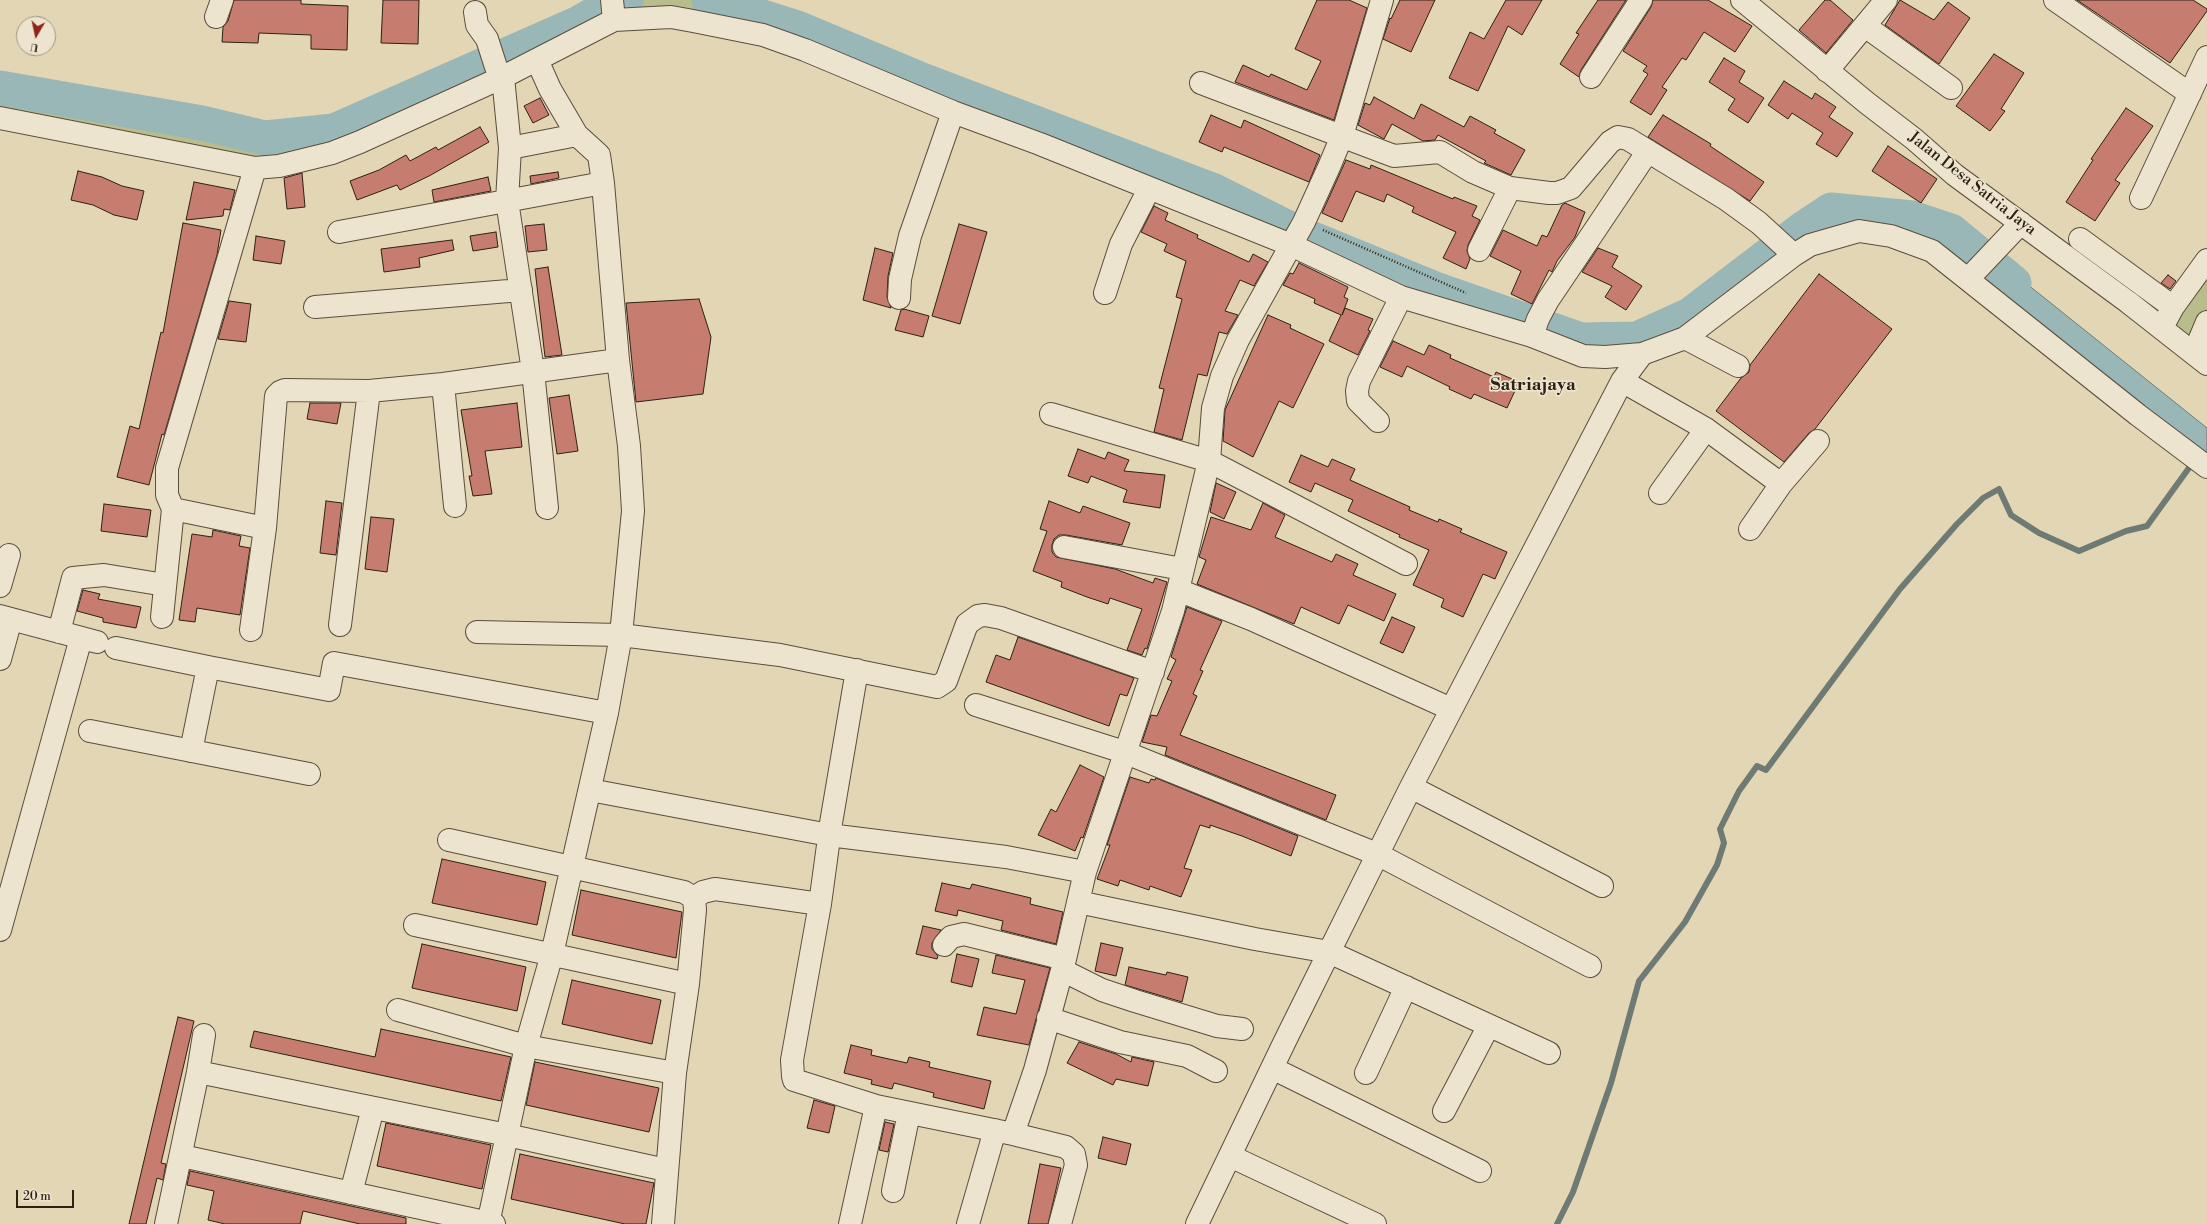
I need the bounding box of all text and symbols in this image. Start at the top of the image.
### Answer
north arrow [16,16,56,56]
text: U [29,39,40,54]
street label: Jalan Desa Satria Jaya [1904,128,2040,240]
district label: Satriajaya [1490,375,1576,397]
scale bar [18,1182,76,1208]
text: 20 m [23,1189,51,1204]

